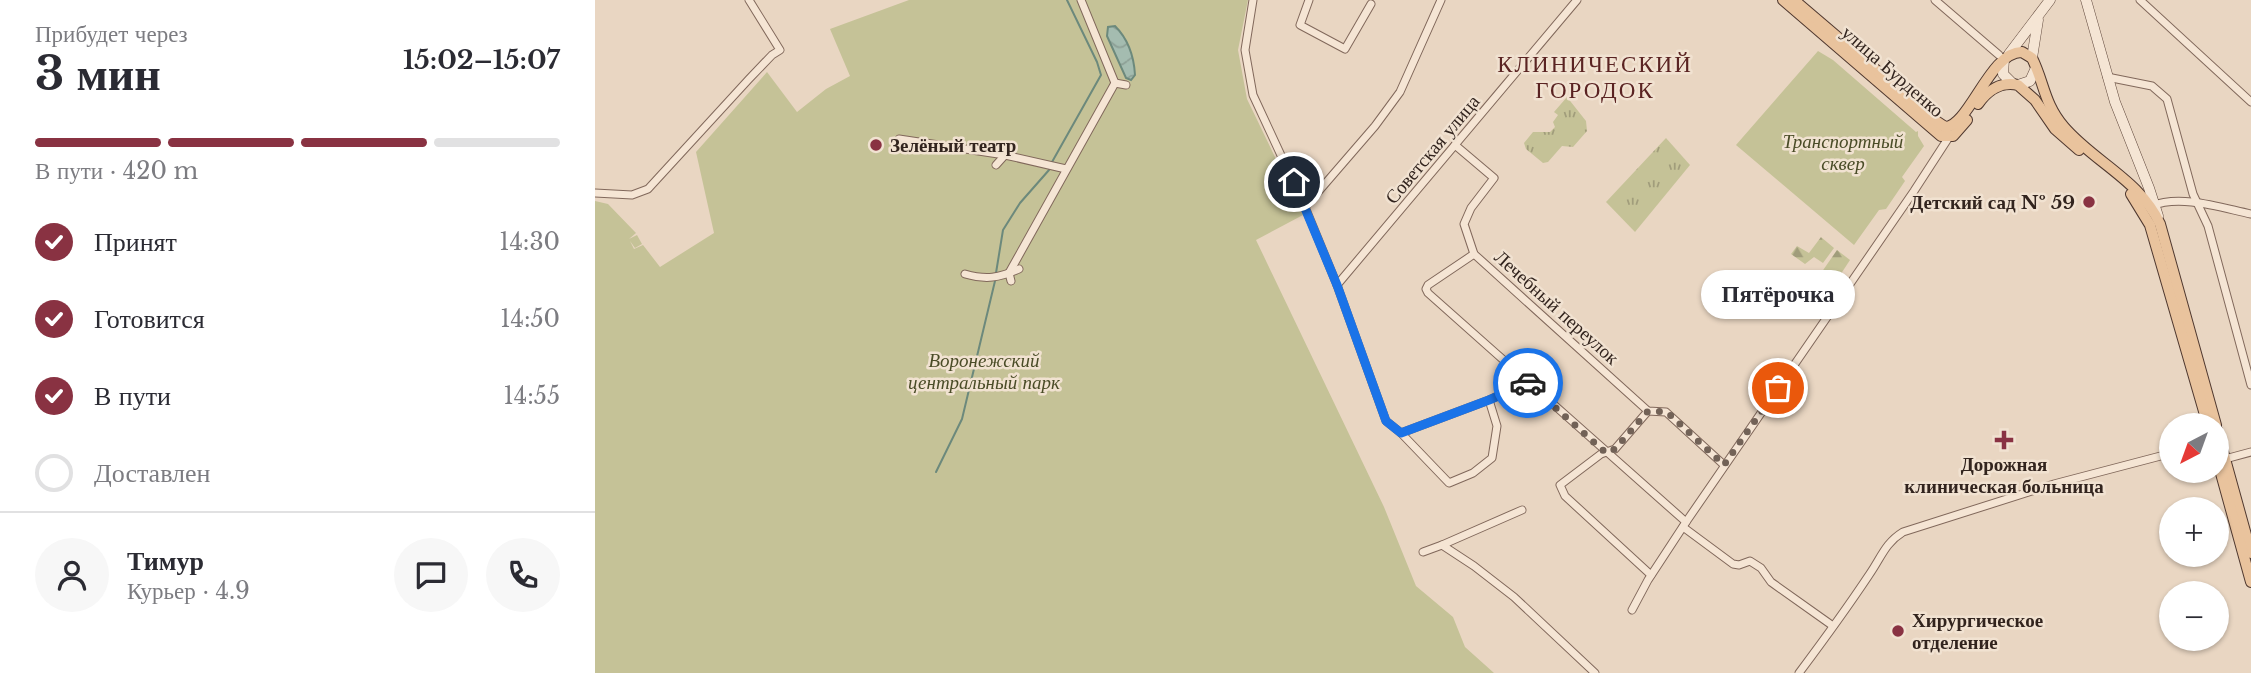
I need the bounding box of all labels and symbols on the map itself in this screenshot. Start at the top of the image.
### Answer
street label: улица Бурденко [1837,21,1948,122]
district label: КЛИНИЧЕСКИЙ ГОРОДОК [1497,50,1693,104]
street label: Советская улица [1380,90,1485,208]
park label: Транспортный сквер [1783,130,1904,175]
place label: Зелёный театр [890,134,1016,157]
marker: Зелёный театр [868,137,884,153]
pin [1264,152,1324,212]
place label: Детский сад № 59 [1910,191,2075,214]
marker: Детский сад № 59 [2081,194,2097,210]
street label: Лечебный переулок [1490,245,1624,370]
callout: Пятёрочка [1701,269,1855,318]
courier [1493,348,1563,418]
park label: Воронежский центральный парк [908,349,1061,394]
pin [1748,358,1808,418]
north arrow [2159,413,2229,483]
marker: Дорожная клиническая больница [1994,430,2014,450]
place label: Дорожная клиническая больница [1904,453,2104,498]
place label: Хирургическое отделение [1912,609,2043,654]
marker: Хирургическое отделение [1890,623,1906,639]

